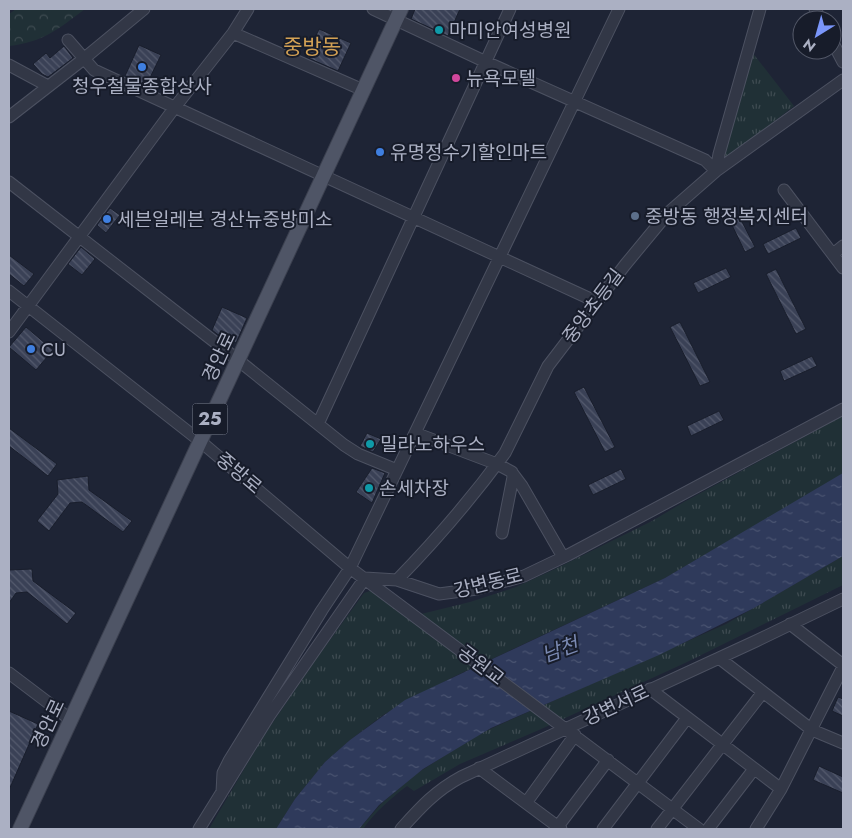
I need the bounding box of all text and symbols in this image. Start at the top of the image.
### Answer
north arrow [792,10,842,60]
place label: 마미안여성병원 [449,17,571,44]
marker: 마미안여성병원 [433,24,445,36]
district label: 중방동 [283,32,341,62]
text: N [799,34,820,57]
marker: 청우철물종합상사 [136,61,148,73]
place label: 뉴욕모텔 [466,65,536,92]
marker: 뉴욕모텔 [450,72,462,84]
place label: 청우철물종합상사 [72,73,212,100]
place label: 유명정수기할인마트 [390,139,547,166]
marker: 유명정수기할인마트 [374,146,386,158]
place label: 중방동 행정복지센터 [645,203,808,230]
place label: 세븐일레븐 경산뉴중방미소 [117,206,332,233]
marker: 중방동 행정복지센터 [629,210,641,222]
marker: 세븐일레븐 경산뉴중방미소 [101,213,113,225]
street label: 중앙초등길 [556,263,630,349]
street label: 경안로 [196,328,242,386]
place label: CU [41,336,66,363]
marker: CU [25,343,37,355]
road number: 25 [192,404,228,434]
place label: 밀라노하우스 [380,431,485,458]
marker: 밀라노하우스 [364,438,376,450]
street label: 중방로 [210,446,268,500]
place label: 손세차장 [379,475,449,502]
marker: 손세차장 [363,482,375,494]
street label: 강변동로 [451,561,525,605]
water label: 남천 [538,629,585,670]
street label: 공원교 [452,638,510,692]
street label: 강변서로 [579,678,653,732]
street label: 경안로 [25,695,71,753]

